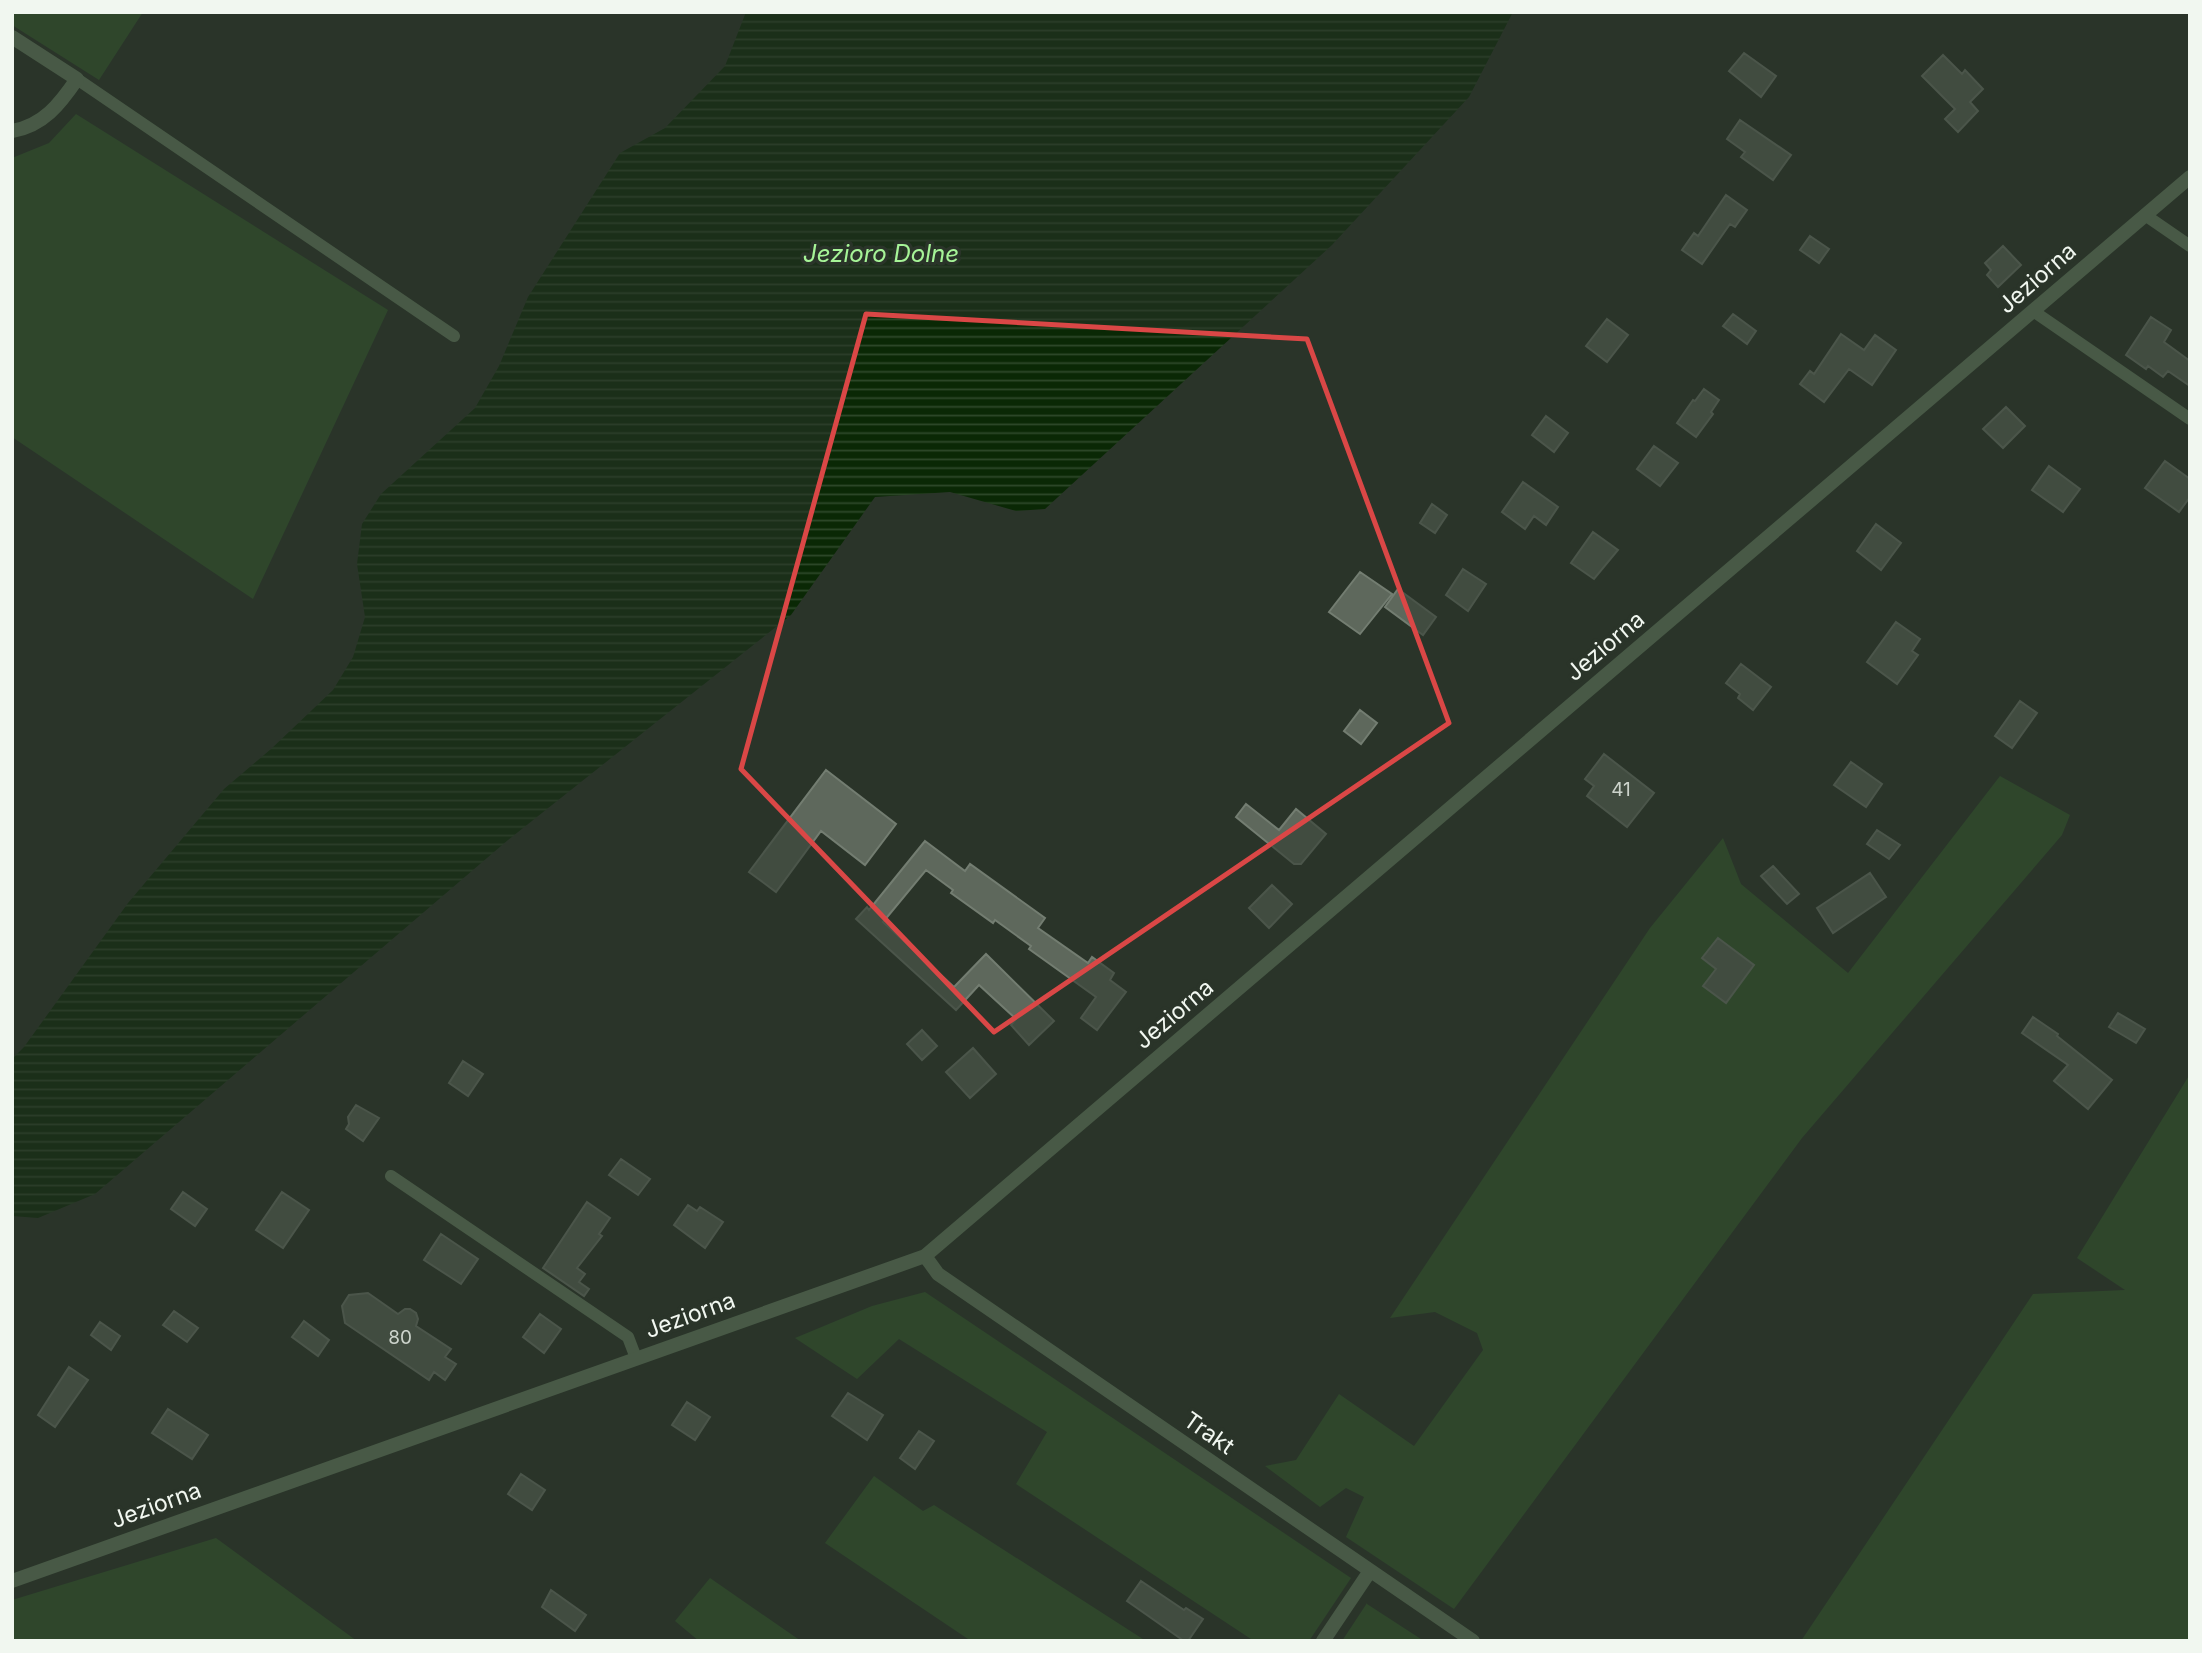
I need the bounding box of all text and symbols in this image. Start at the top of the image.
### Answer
street label: Jeziorna [1992,237,2082,319]
water label: Jezioro Dolne [803,239,959,268]
street label: Jeziorna [1560,605,1650,687]
house number: 41 [1611,778,1631,801]
street label: Jeziorna [1129,973,1219,1055]
street label: Jeziorna [641,1286,739,1344]
house number: 80 [388,1326,412,1349]
street label: Trakt [1178,1406,1240,1461]
street label: Jeziorna [107,1476,205,1534]

